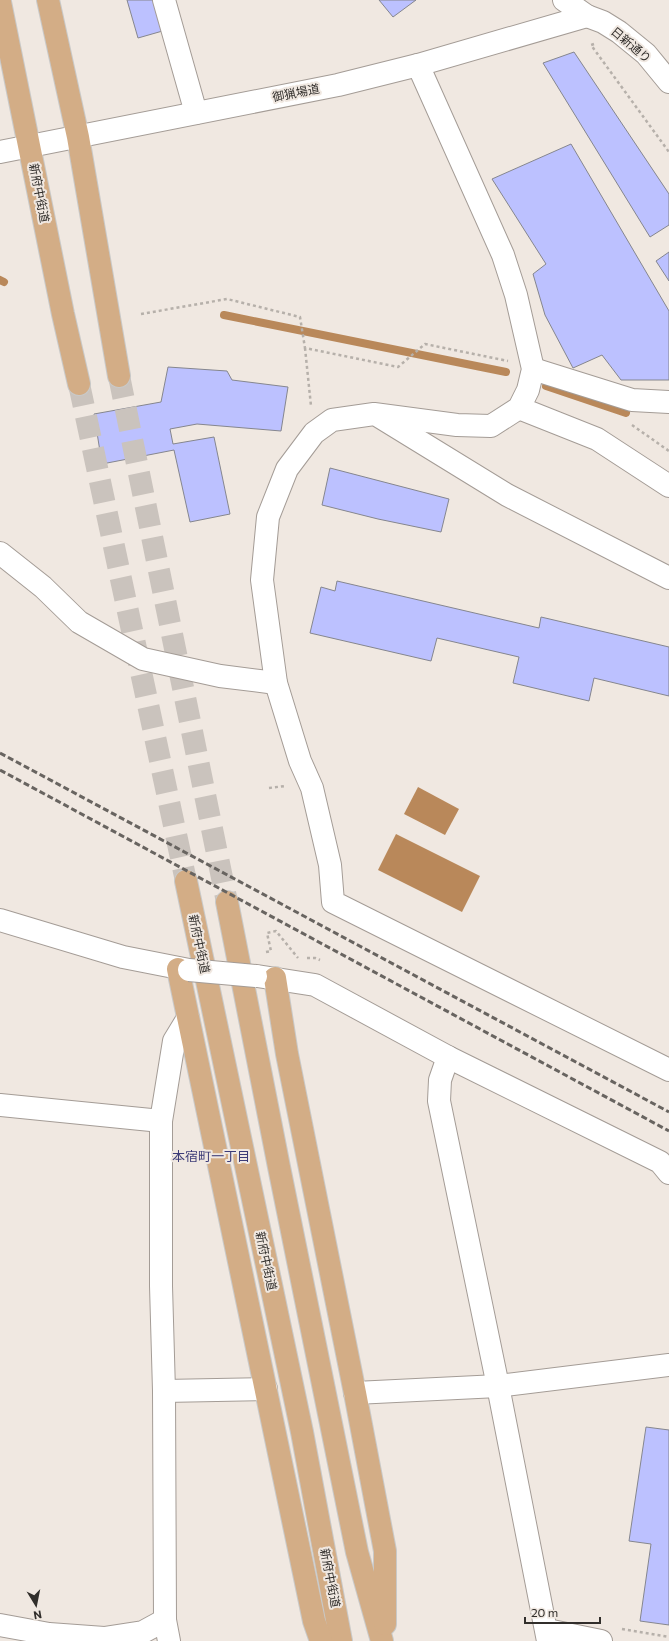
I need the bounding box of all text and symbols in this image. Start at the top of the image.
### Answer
street label: 日新通り [609,23,655,65]
street label: 御猟場道 [271,81,321,103]
street label: 新府中街道 [27,162,53,224]
street label: 新府中街道 [187,913,213,975]
district label: 本宿町一丁目 [172,1148,250,1164]
street label: 新府中街道 [254,1230,280,1292]
street label: 新府中街道 [318,1547,344,1609]
north arrow [16,1585,56,1625]
scale bar [525,1599,600,1625]
text: 20 m [531,1605,558,1619]
text: N [33,1608,43,1622]

